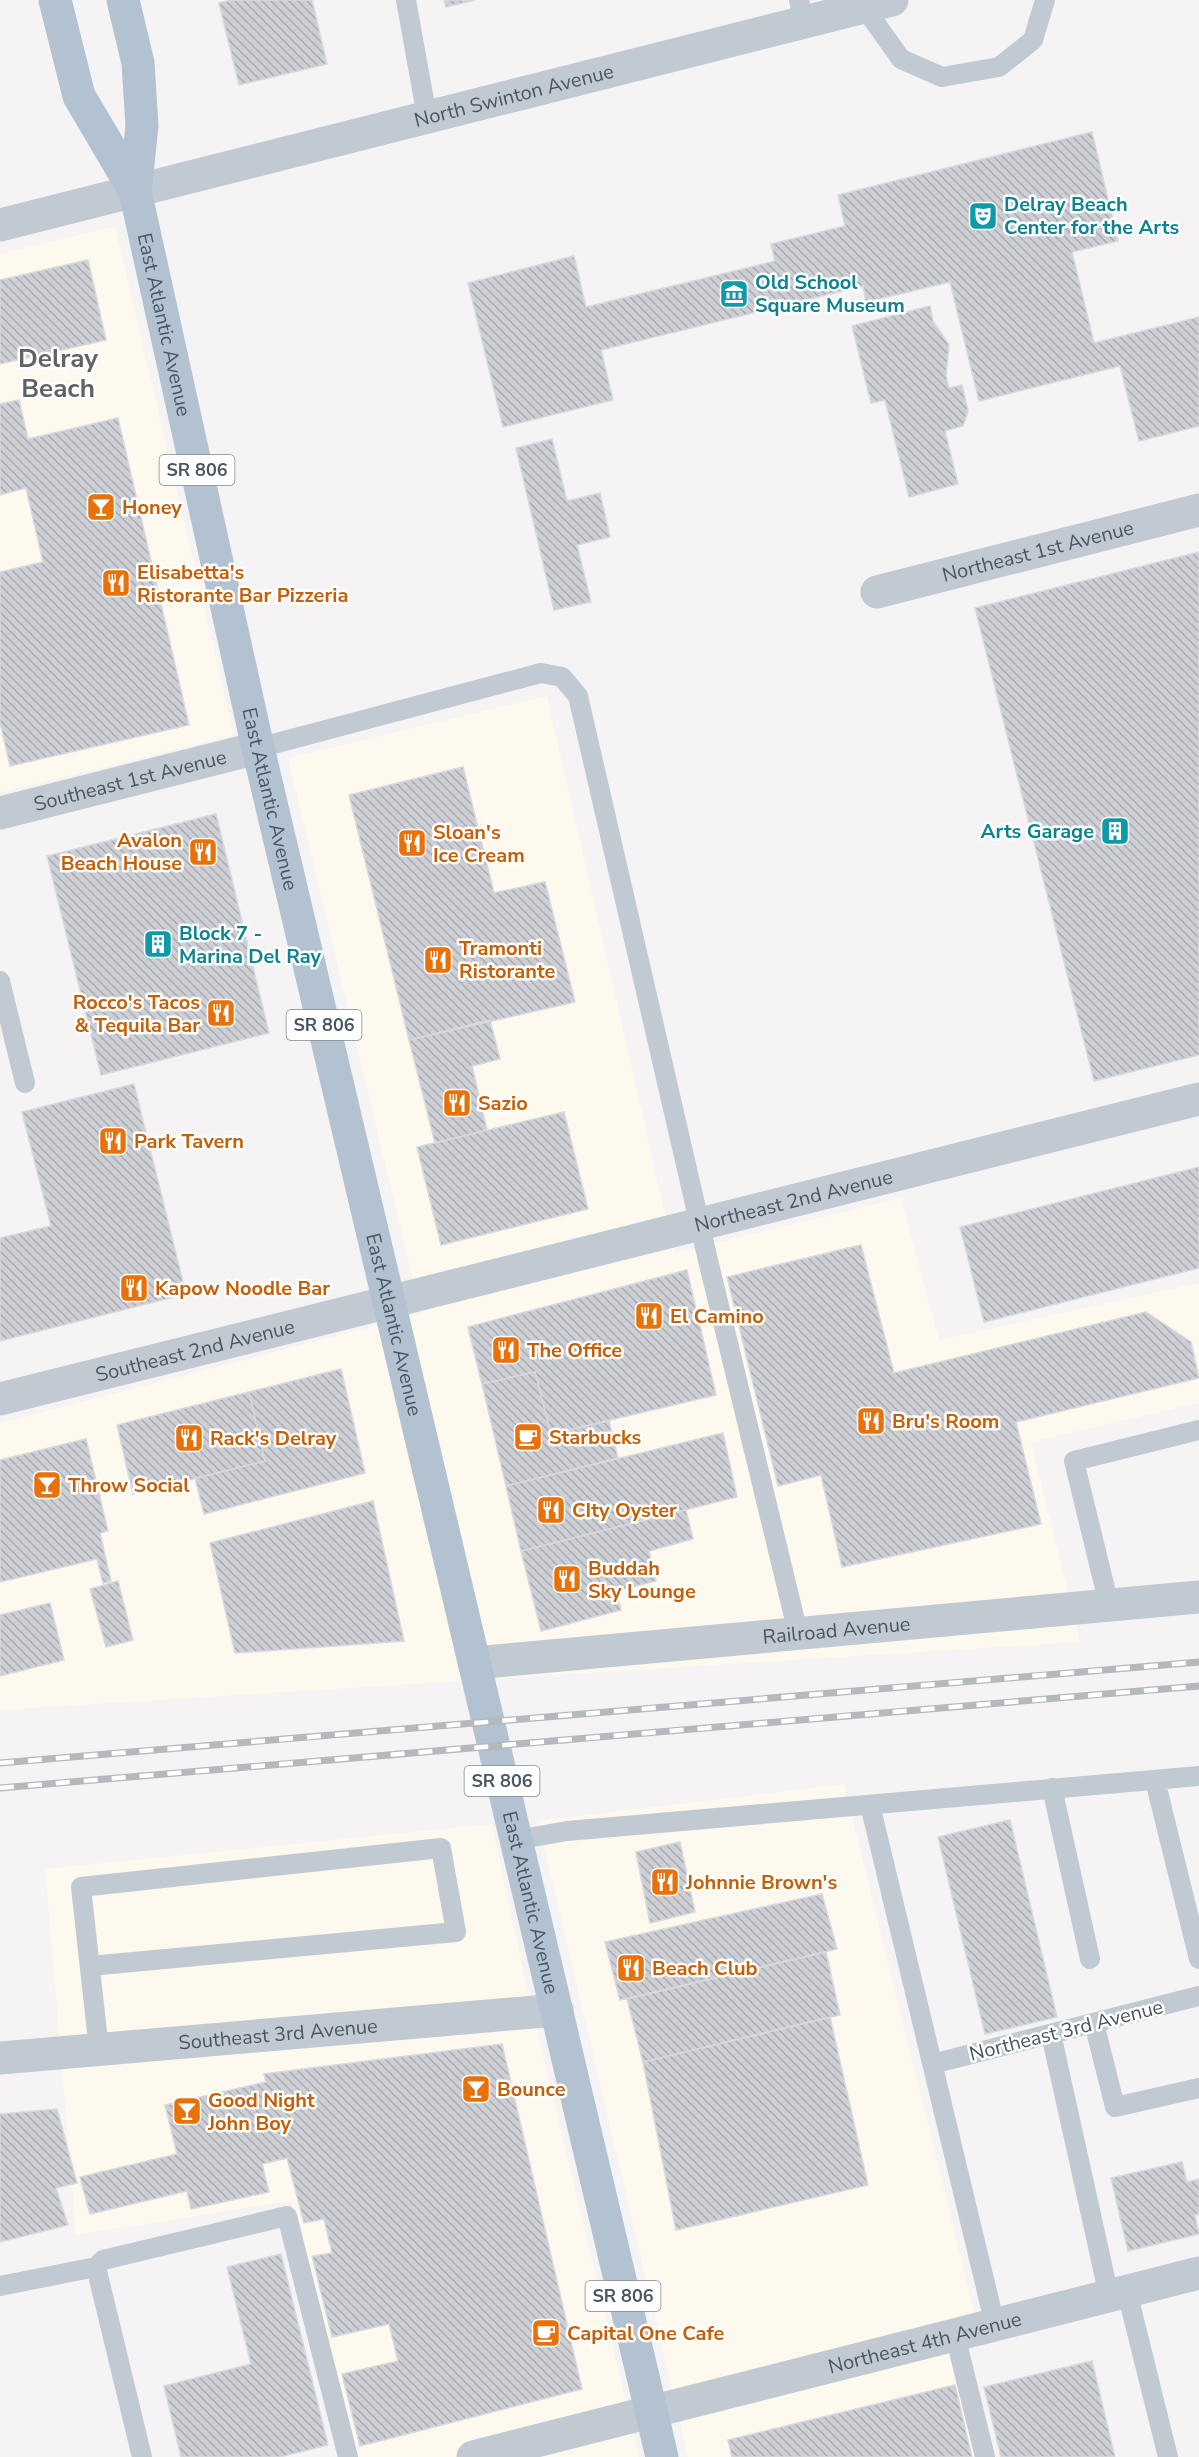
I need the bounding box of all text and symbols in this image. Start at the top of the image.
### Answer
street label: North Swinton Avenue [411,58,617,134]
place label: Delray Beach Center for the Arts [1004,191,1179,241]
theatre icon: Delray Beach Center for the Arts [967,200,999,232]
street label: East Atlantic Avenue [131,230,197,419]
place label: Old School Square Museum [755,269,905,319]
museum icon: Old School Square Museum [718,278,750,310]
district label: Delray Beach [18,341,98,406]
road number: SR 806 [160,455,234,485]
bar icon: Honey [85,491,117,523]
place label: Honey [122,494,182,521]
street label: Northeast 1st Avenue [939,514,1137,589]
place label: Elisabetta's Ristorante Bar Pizzeria [137,559,348,609]
restaurant icon: Elisabetta's Ristorante Bar Pizzeria [100,567,132,599]
street label: East Atlantic Avenue [235,705,304,893]
street label: Southeast 1st Avenue [31,744,229,818]
building icon: Arts Garage [1099,815,1131,847]
place label: Arts Garage [981,818,1094,845]
place label: Sloan's Ice Cream [433,819,525,869]
place label: Avalon Beach House [61,827,182,877]
restaurant icon: Sloan's Ice Cream [396,827,428,859]
restaurant icon: Avalon Beach House [187,836,219,868]
place label: Block 7 - Marina Del Ray [179,920,322,970]
building icon: Block 7 - Marina Del Ray [142,928,174,960]
place label: Tramonti Ristorante [459,935,556,985]
restaurant icon: Tramonti Ristorante [422,944,454,976]
place label: Rocco's Tacos & Tequila Bar [73,989,200,1039]
restaurant icon: Rocco's Tacos & Tequila Bar [205,997,237,1029]
road number: SR 806 [286,1010,362,1040]
restaurant icon: Sazio [441,1087,473,1119]
place label: Sazio [478,1090,528,1117]
restaurant icon: Park Tavern [97,1125,129,1157]
place label: Park Tavern [134,1128,244,1155]
street label: Northeast 2nd Avenue [692,1163,895,1239]
street label: East Atlantic Avenue [359,1230,428,1419]
restaurant icon: Kapow Noodle Bar [118,1272,150,1304]
place label: Kapow Noodle Bar [155,1275,330,1302]
restaurant icon: El Camino [633,1300,665,1332]
place label: El Camino [670,1303,764,1330]
street label: Southeast 2nd Avenue [93,1313,298,1389]
restaurant icon: The Office [490,1334,522,1366]
place label: The Office [527,1337,622,1364]
restaurant icon: Bru's Room [855,1405,887,1437]
place label: Bru's Room [892,1408,999,1435]
cafe icon: Starbucks [512,1421,544,1453]
restaurant icon: Rack's Delray [173,1422,205,1454]
place label: Starbucks [549,1424,642,1451]
place label: Rack's Delray [210,1425,337,1452]
bar icon: Throw Social [31,1469,63,1501]
place label: Throw Social [68,1472,190,1499]
restaurant icon: CIty Oyster [535,1494,567,1526]
place label: CIty Oyster [572,1497,677,1524]
place label: Buddah Sky Lounge [588,1555,696,1605]
restaurant icon: Buddah Sky Lounge [551,1563,583,1595]
street label: Railroad Avenue [762,1610,912,1651]
road number: SR 806 [464,1766,540,1796]
street label: East Atlantic Avenue [496,1808,565,1997]
restaurant icon: Johnnie Brown's [649,1866,681,1898]
place label: Johnnie Brown's [685,1869,837,1896]
restaurant icon: Beach Club [615,1952,647,1984]
place label: Beach Club [652,1955,758,1982]
street label: Northeast 3rd Avenue [966,1993,1166,2068]
street label: Southeast 3rd Avenue [177,2013,379,2057]
bar icon: Bounce [460,2073,492,2105]
place label: Bounce [497,2076,566,2103]
place label: Good Night John Boy [207,2087,315,2137]
bar icon: Good Night John Boy [171,2095,203,2127]
road number: SR 806 [586,2281,660,2311]
street label: Northeast 4th Avenue [825,2306,1024,2380]
cafe icon: Capital One Cafe [530,2317,562,2349]
place label: Capital One Cafe [567,2320,724,2347]

